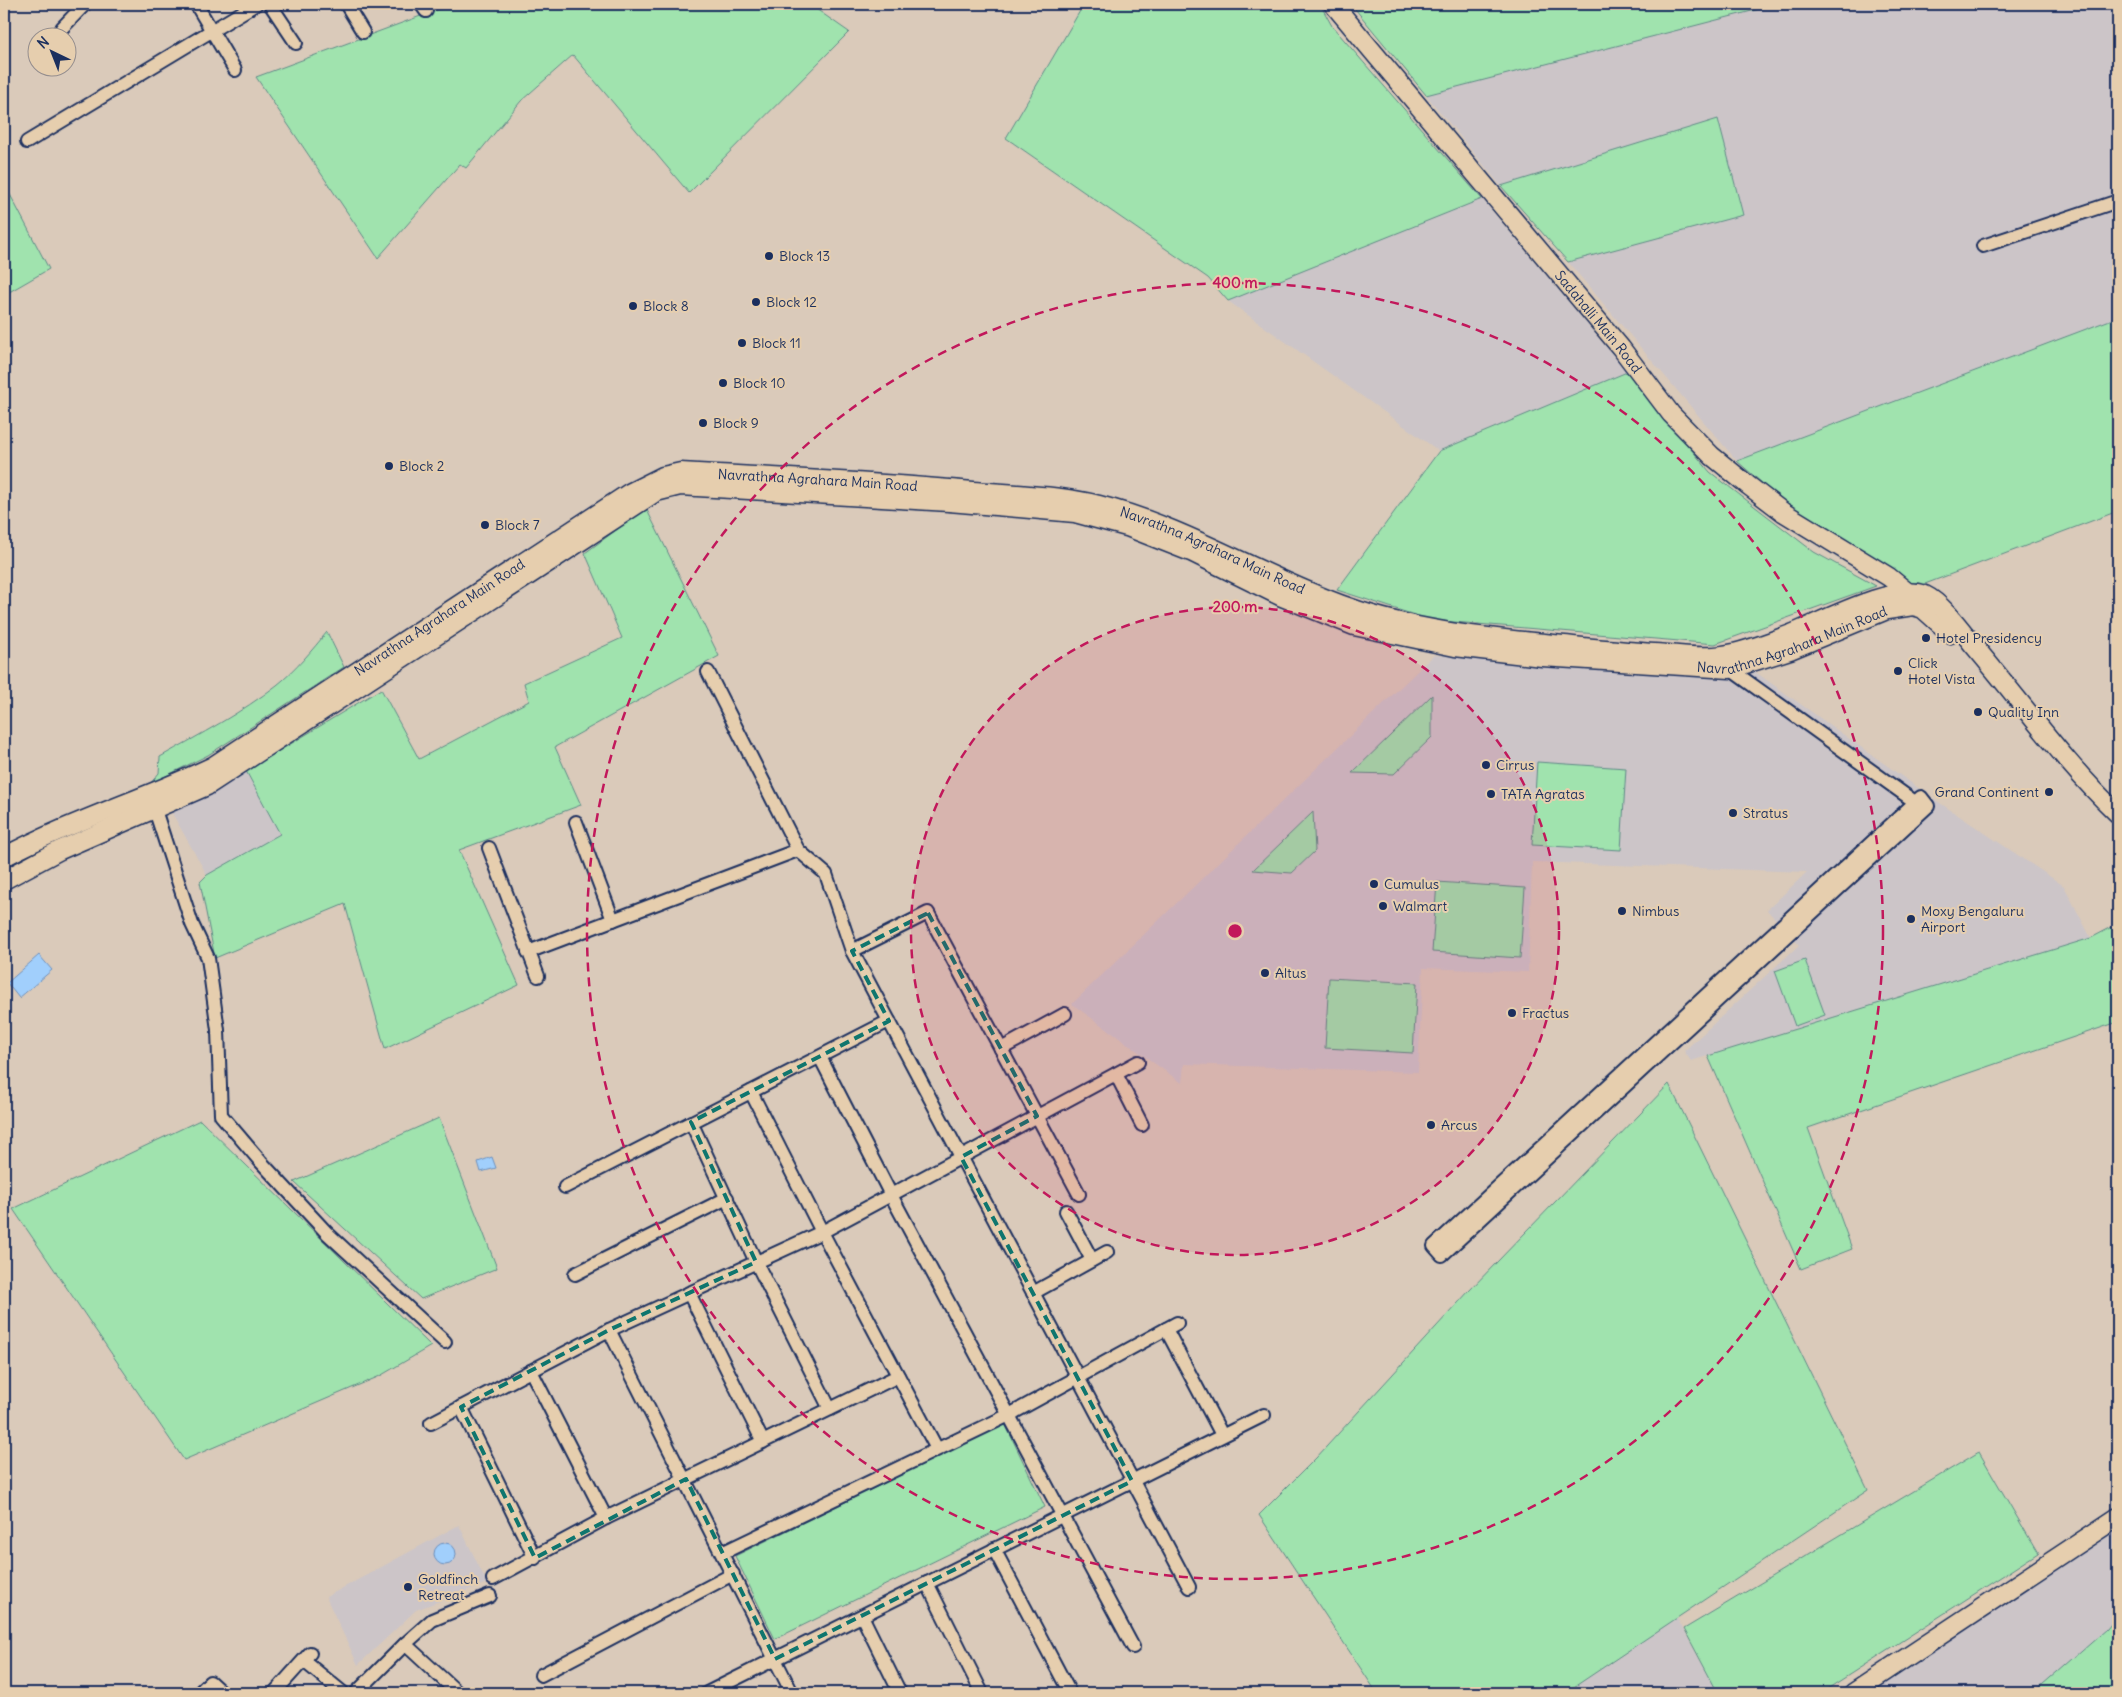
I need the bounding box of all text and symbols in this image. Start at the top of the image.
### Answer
north arrow [28,28,78,78]
text: N [33,33,53,52]
place label: Block 13 [779,247,830,265]
marker: Block 13 [763,250,775,262]
street label: Sadahalli Main Road [1551,267,1646,377]
text: 400 m [1212,273,1258,292]
place label: Block 12 [766,293,817,311]
marker: Block 12 [750,296,762,308]
place label: Block 8 [643,297,689,315]
marker: Block 8 [627,300,639,312]
place label: Block 11 [752,334,801,352]
marker: Block 11 [736,337,748,349]
place label: Block 10 [733,374,786,392]
marker: Block 10 [717,377,729,389]
place label: Block 9 [713,414,759,432]
marker: Block 9 [697,417,709,429]
place label: Block 2 [399,457,445,475]
marker: Block 2 [383,460,395,472]
street label: Navrathna Agrahara Main Road [717,465,918,495]
street label: Navrathna Agrahara Main Road [1118,502,1308,598]
place label: Block 7 [495,516,540,534]
marker: Block 7 [479,519,491,531]
street label: Navrathna Agrahara Main Road [351,555,528,680]
text: 200 m [1213,597,1257,616]
street label: Navrathna Agrahara Main Road [1696,602,1890,679]
place label: Hotel Presidency [1936,629,2042,647]
marker: Hotel Presidency [1920,632,1932,644]
place label: Click Hotel Vista [1908,654,1975,688]
marker: Click Hotel Vista [1892,665,1904,677]
place label: Quality Inn [1988,703,2059,721]
marker: Quality Inn [1972,706,1984,718]
place label: Cirrus [1496,756,1534,774]
marker: Cirrus [1480,759,1492,771]
place label: Grand Continent [1935,783,2039,801]
place label: TATA Agratas [1501,785,1585,803]
marker: Grand Continent [2043,786,2055,798]
marker: TATA Agratas [1485,788,1497,800]
place label: Stratus [1743,804,1788,822]
marker: Stratus [1727,807,1739,819]
place label: Cumulus [1384,875,1439,893]
marker: Cumulus [1368,878,1380,890]
place label: Walmart [1393,897,1447,915]
marker: Walmart [1377,900,1389,912]
place label: Nimbus [1632,902,1679,920]
place label: Moxy Bengaluru Airport [1921,902,2024,936]
marker: Nimbus [1616,905,1628,917]
marker: Moxy Bengaluru Airport [1905,913,1917,925]
centre of rings [1226,922,1244,940]
place label: Altus [1275,964,1306,982]
marker: Altus [1259,967,1271,979]
place label: Fractus [1522,1004,1569,1022]
marker: Fractus [1506,1007,1518,1019]
place label: Arcus [1441,1116,1477,1134]
marker: Arcus [1425,1119,1437,1131]
place label: Goldfinch Retreat [418,1570,478,1604]
marker: Goldfinch Retreat [402,1581,414,1593]

